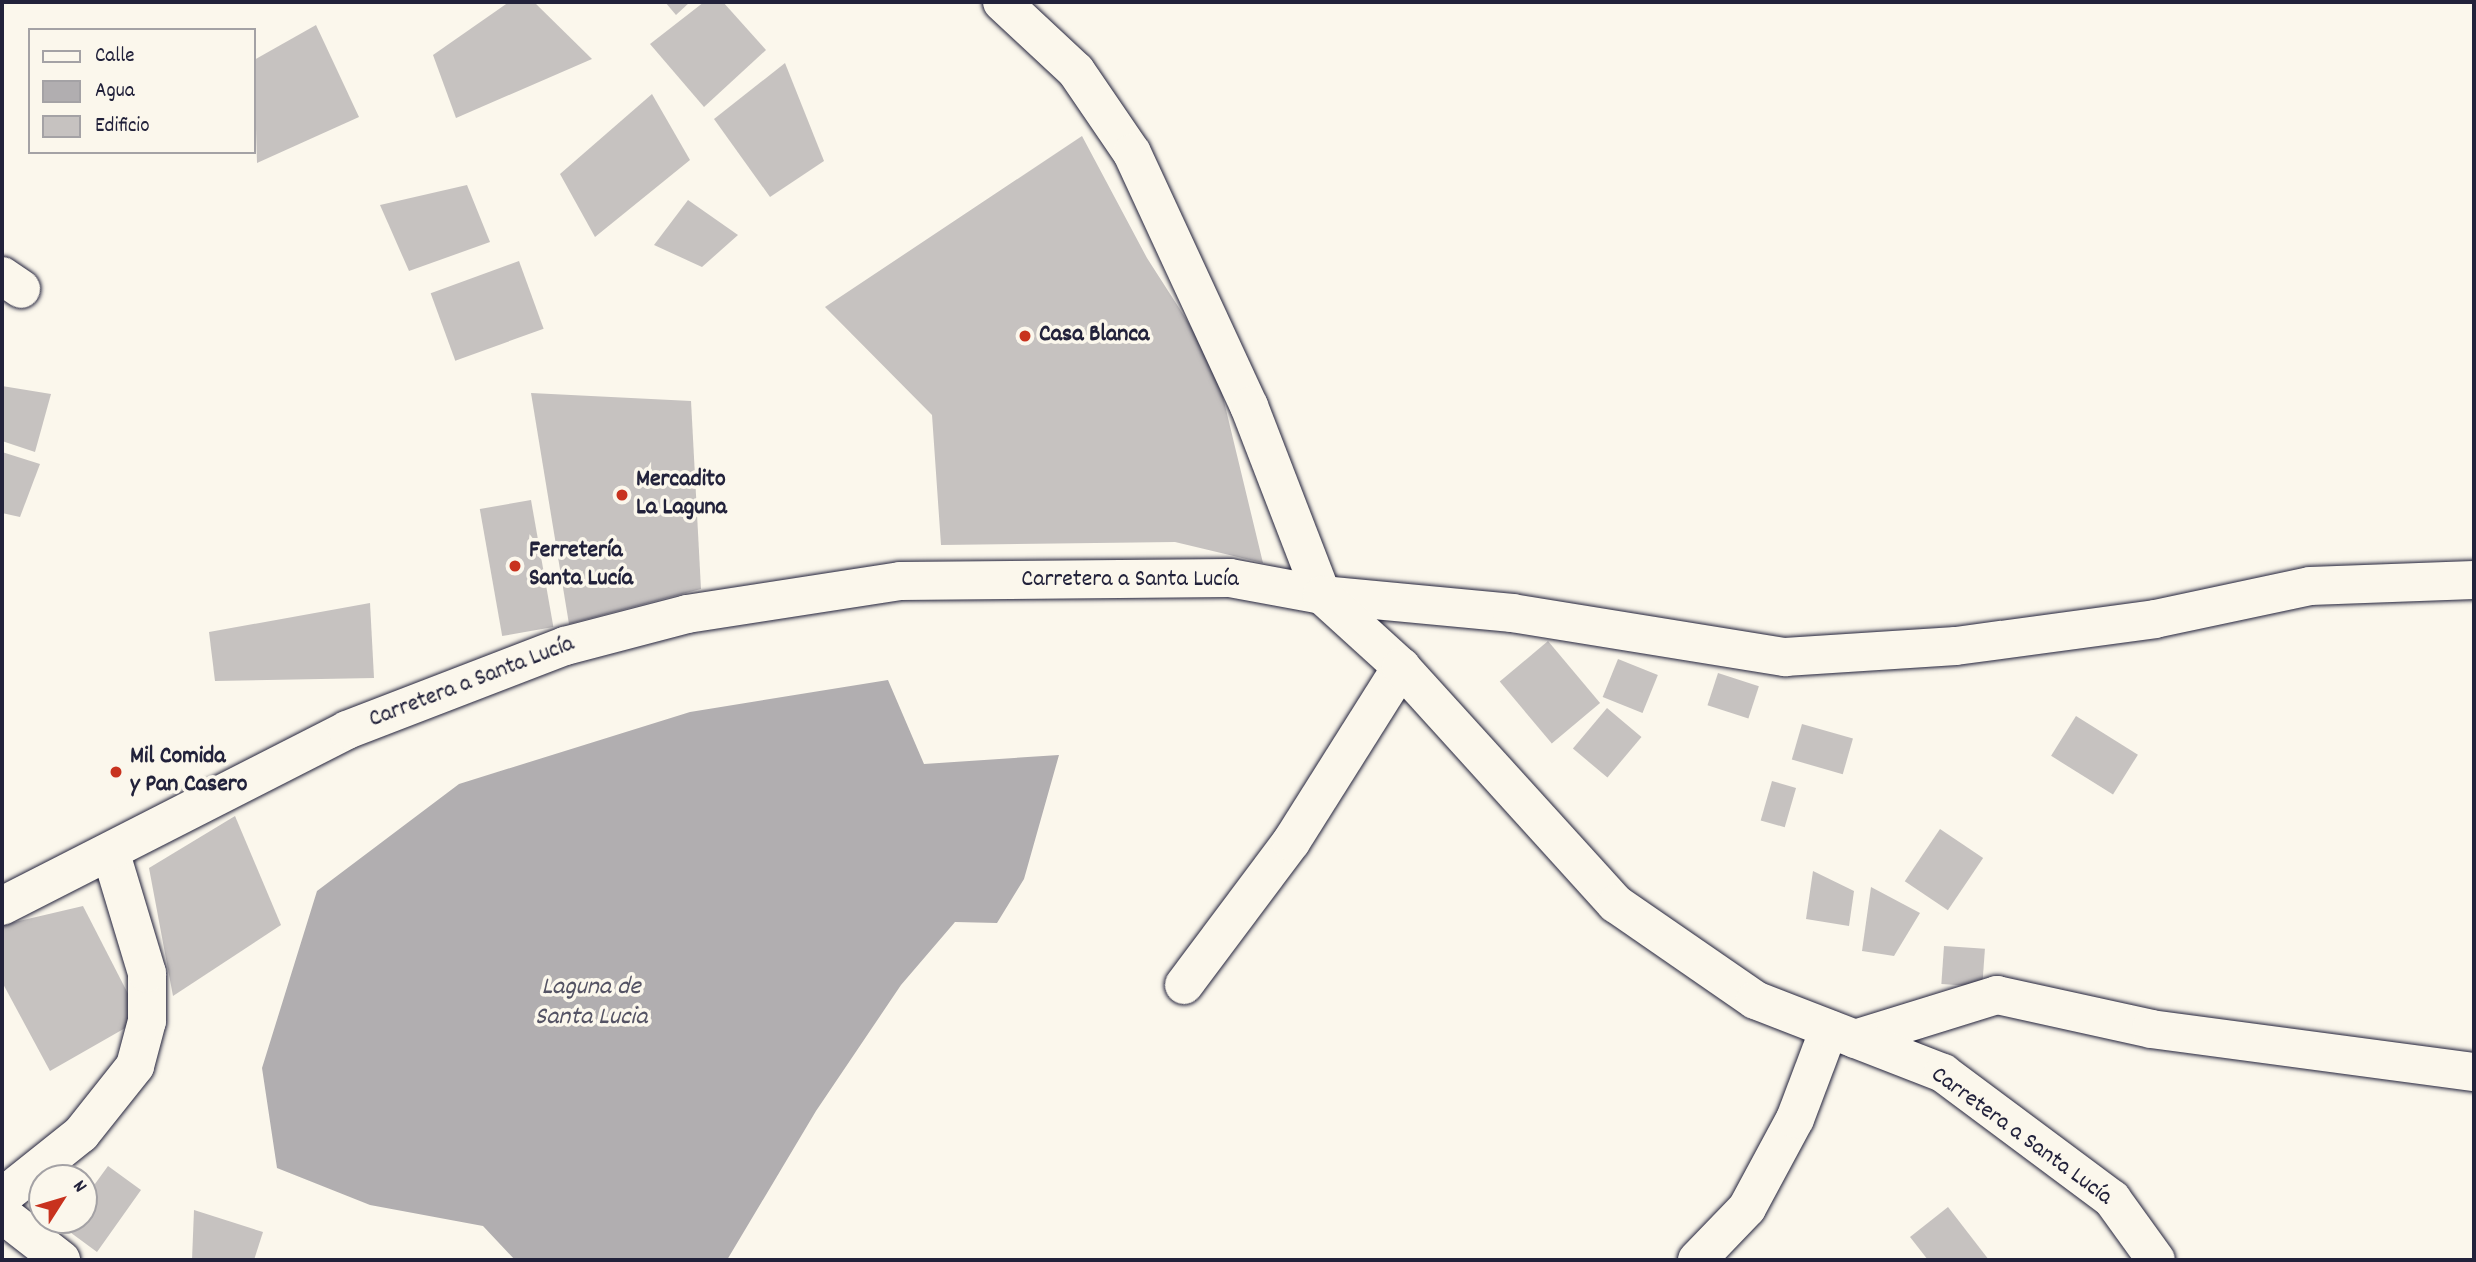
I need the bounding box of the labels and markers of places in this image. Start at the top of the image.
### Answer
place label: Casa Blanca [1039,322,1149,350]
marker: Casa Blanca [1017,328,1033,344]
place label: Mercadito La Laguna [636,467,727,523]
marker: Mercadito La Laguna [614,487,630,503]
place label: Ferretería Santa Lucía [529,538,633,594]
marker: Ferretería Santa Lucía [507,558,523,574]
place label: Mil Comida y Pan Casero [130,744,247,800]
marker: Mil Comida y Pan Casero [108,764,124,780]

